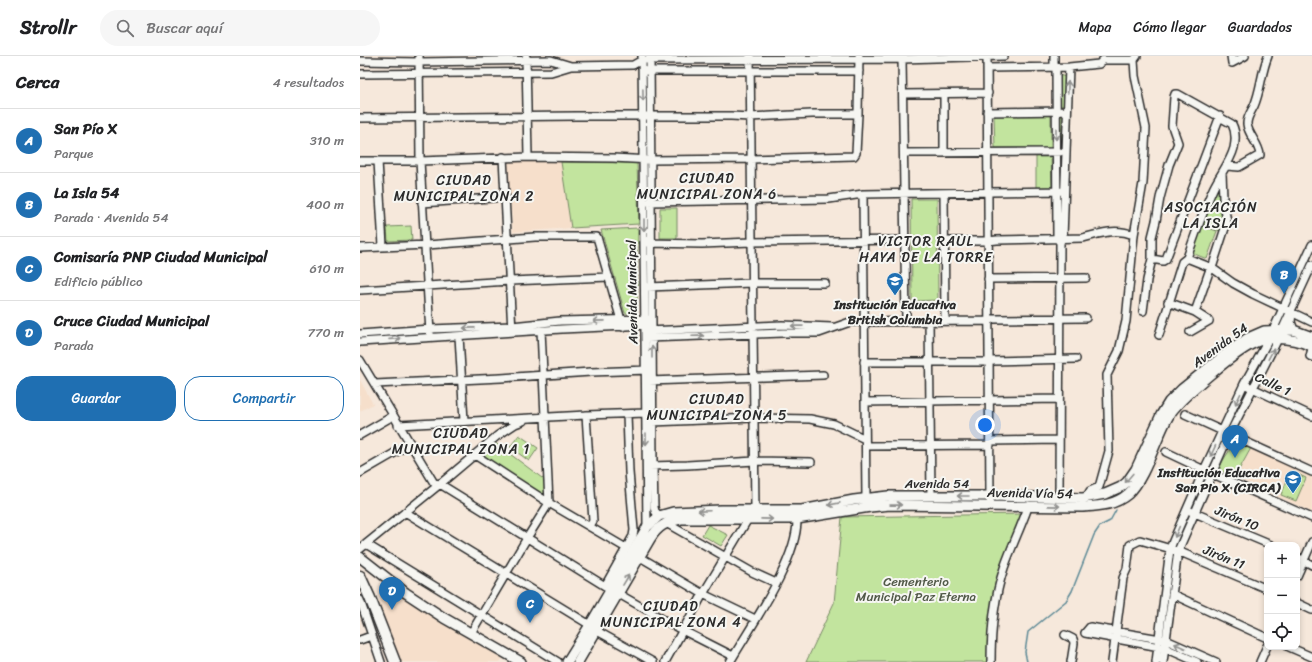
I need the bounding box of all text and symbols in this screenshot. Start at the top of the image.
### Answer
search box [100,10,380,46]
text: Strollr [20,11,76,44]
text: Buscar aquí [146,15,223,41]
text: Mapa [1078,15,1111,40]
text: Cómo llegar [1133,15,1206,40]
text: Guardados [1228,15,1292,40]
icon: search [114,17,136,39]
text: Cerca [16,67,59,97]
text: 4 resultados [273,71,344,94]
one-way arrow [1065,81,1072,94]
one-way arrow [639,88,647,101]
text: San Pío X [54,116,117,142]
one-way arrow [1052,127,1060,140]
text: A [25,129,33,152]
text: 310 m [310,129,344,152]
text: Parque [54,142,93,165]
district label: CIUDAD MUNICIPAL ZONA 6 [637,166,777,207]
district label: CIUDAD MUNICIPAL ZONA 2 [394,168,534,209]
text: La Isla 54 [54,180,119,206]
text: B [25,193,33,216]
text: 400 m [306,193,344,216]
district label: ASOCIACIÓN LA ISLA [1163,195,1258,236]
text: Parada · Avenida 54 [54,206,169,229]
one-way arrow [640,218,648,231]
district label: VICTOR RAUL HAYA DE LA TORRE [859,229,993,270]
street label: Avenida Municipal [620,240,644,345]
text: Comisaría PNP Ciudad Municipal [54,244,268,270]
text: C [25,257,33,280]
text: 610 m [309,257,344,280]
pin: B [1271,261,1297,294]
text: Edificio público [54,270,143,293]
school or university icon: Institución Educativa British Columbia [885,271,905,296]
place label: Institución Educativa British Columbia [833,293,957,331]
text: Cruce Ciudad Municipal [54,308,209,334]
one-way arrow [593,317,606,325]
street label: Avenida 54 [1186,317,1253,374]
text: D [25,321,33,344]
text: 770 m [308,321,344,344]
one-way arrow [791,322,804,330]
one-way arrow [463,324,476,332]
one-way arrow [691,332,704,339]
text: Parada [54,334,94,357]
one-way arrow [388,336,401,343]
one-way arrow [648,346,656,359]
one-way arrow [1267,348,1275,360]
street label: Calle 1 [1251,366,1295,403]
button: Guardar [16,376,176,421]
button: Compartir [184,376,344,421]
district label: CIUDAD MUNICIPAL ZONA 5 [646,387,788,428]
one-way arrow [1234,392,1241,404]
your location [975,415,995,435]
district label: CIUDAD MUNICIPAL ZONA 1 [392,421,530,462]
pin: A [1222,425,1248,458]
one-way arrow [642,432,650,445]
one-way arrow [1209,445,1216,457]
place label: Institución Educativa San Pio X (CIRCA) [1157,461,1281,499]
school or university icon: Institución Educativa San Pio X (CIRCA) [1283,469,1303,494]
street label: Avenida 54 [904,472,969,495]
one-way arrow [1125,473,1134,484]
street label: Avenida Vía 54 [986,481,1073,505]
one-way arrow [957,492,970,500]
street label: Jirón 10 [1211,498,1263,537]
one-way arrow [827,501,840,509]
one-way arrow [889,501,902,509]
one-way arrow [1047,502,1060,510]
one-way arrow [698,507,711,515]
one-way arrow [760,515,773,523]
one-way arrow [1173,526,1180,538]
street label: Jirón 11 [1199,538,1249,576]
map controls [1264,542,1300,650]
button: + [1264,542,1300,578]
park label: Cementerio Municipal Paz Eterna [856,570,977,608]
one-way arrow [623,574,631,586]
pin: D [379,577,405,610]
button: − [1264,578,1300,614]
pin: C [517,590,543,623]
district label: CIUDAD MUNICIPAL ZONA 4 [600,594,742,635]
button: locate [1264,614,1300,650]
one-way arrow [1175,642,1187,649]

